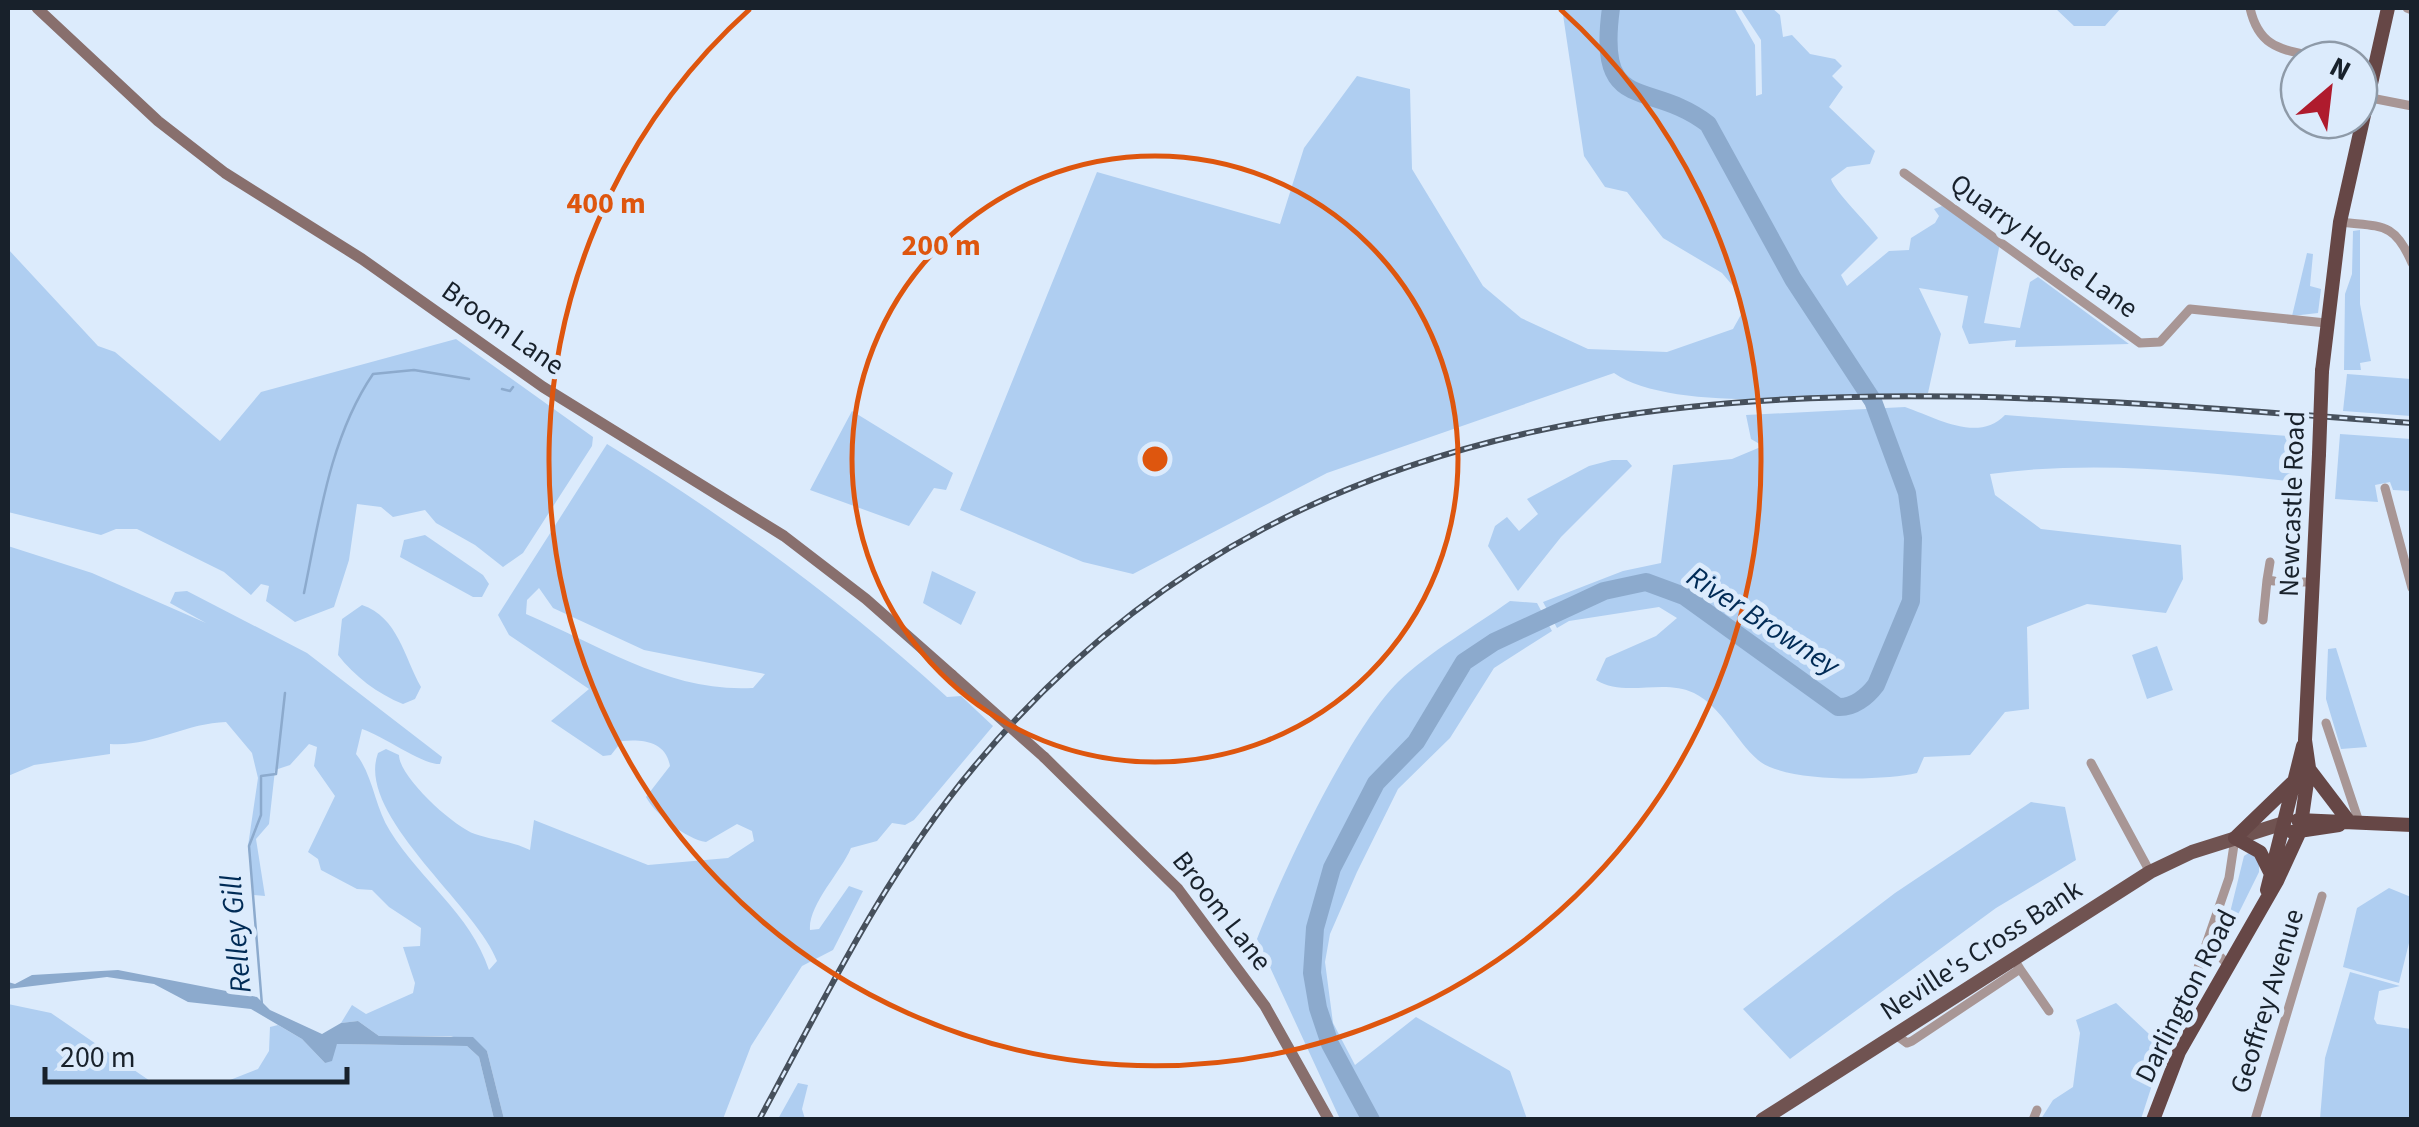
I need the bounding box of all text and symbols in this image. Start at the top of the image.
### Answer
north arrow [2279,40,2379,140]
text: N [2323,47,2358,91]
street label: Quarry House Lane [1942,164,2146,328]
text: 400 m [566,182,646,225]
text: 200 m [901,224,981,267]
street label: Broom Lane [433,271,573,385]
street label: Newcastle Road [2269,410,2315,598]
centre of rings [1137,441,1173,477]
water label: River Browney [1678,555,1849,687]
street label: Broom Lane [1163,843,1281,979]
street label: Neville's Cross Bank [1872,870,2090,1030]
water label: Relley Gill [209,872,263,995]
street label: Darlington Road [2125,902,2247,1090]
street label: Geoffrey Avenue [2220,904,2314,1098]
scale bar [45,1022,348,1084]
text: 200 m [60,1036,136,1079]

